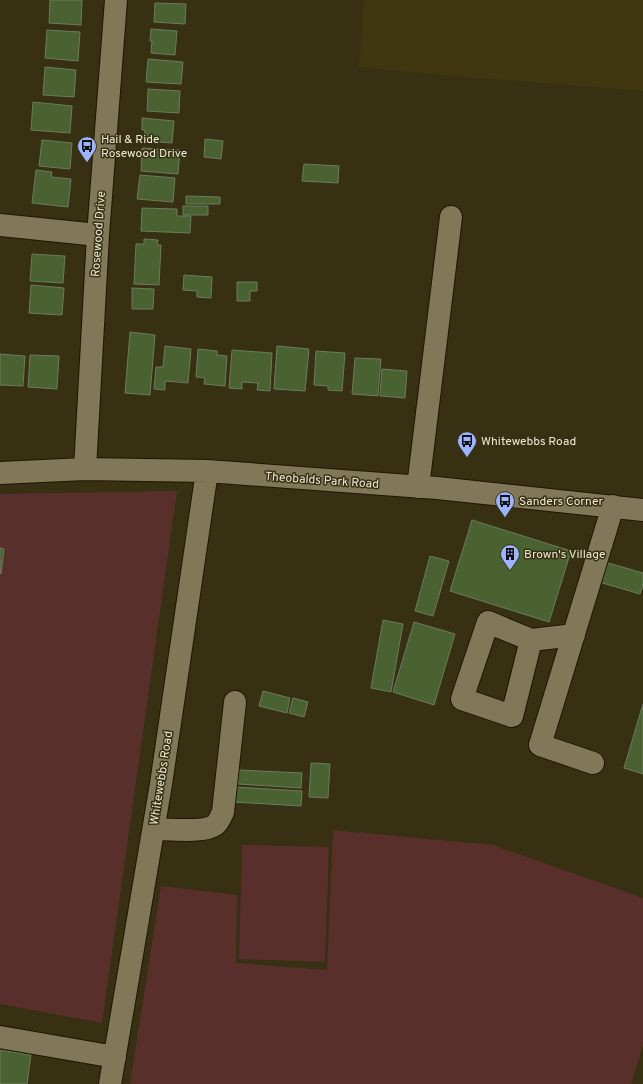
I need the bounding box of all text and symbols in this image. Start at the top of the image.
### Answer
place label: Hail & Ride Rosewood Drive [101,132,187,162]
bus stop icon: Hail & Ride Rosewood Drive [76,135,98,163]
street label: Rosewood Drive [88,190,110,278]
bus stop icon: Whitewebbs Road [456,430,478,458]
place label: Whitewebbs Road [481,434,576,450]
street label: Theobalds Park Road [264,469,379,493]
bus stop icon: Sanders Corner [494,490,516,518]
place label: Sanders Corner [519,494,603,510]
building icon: Brown's Village [499,543,521,571]
place label: Brown's Village [524,547,606,563]
street label: Whitewebbs Road [147,730,177,826]

